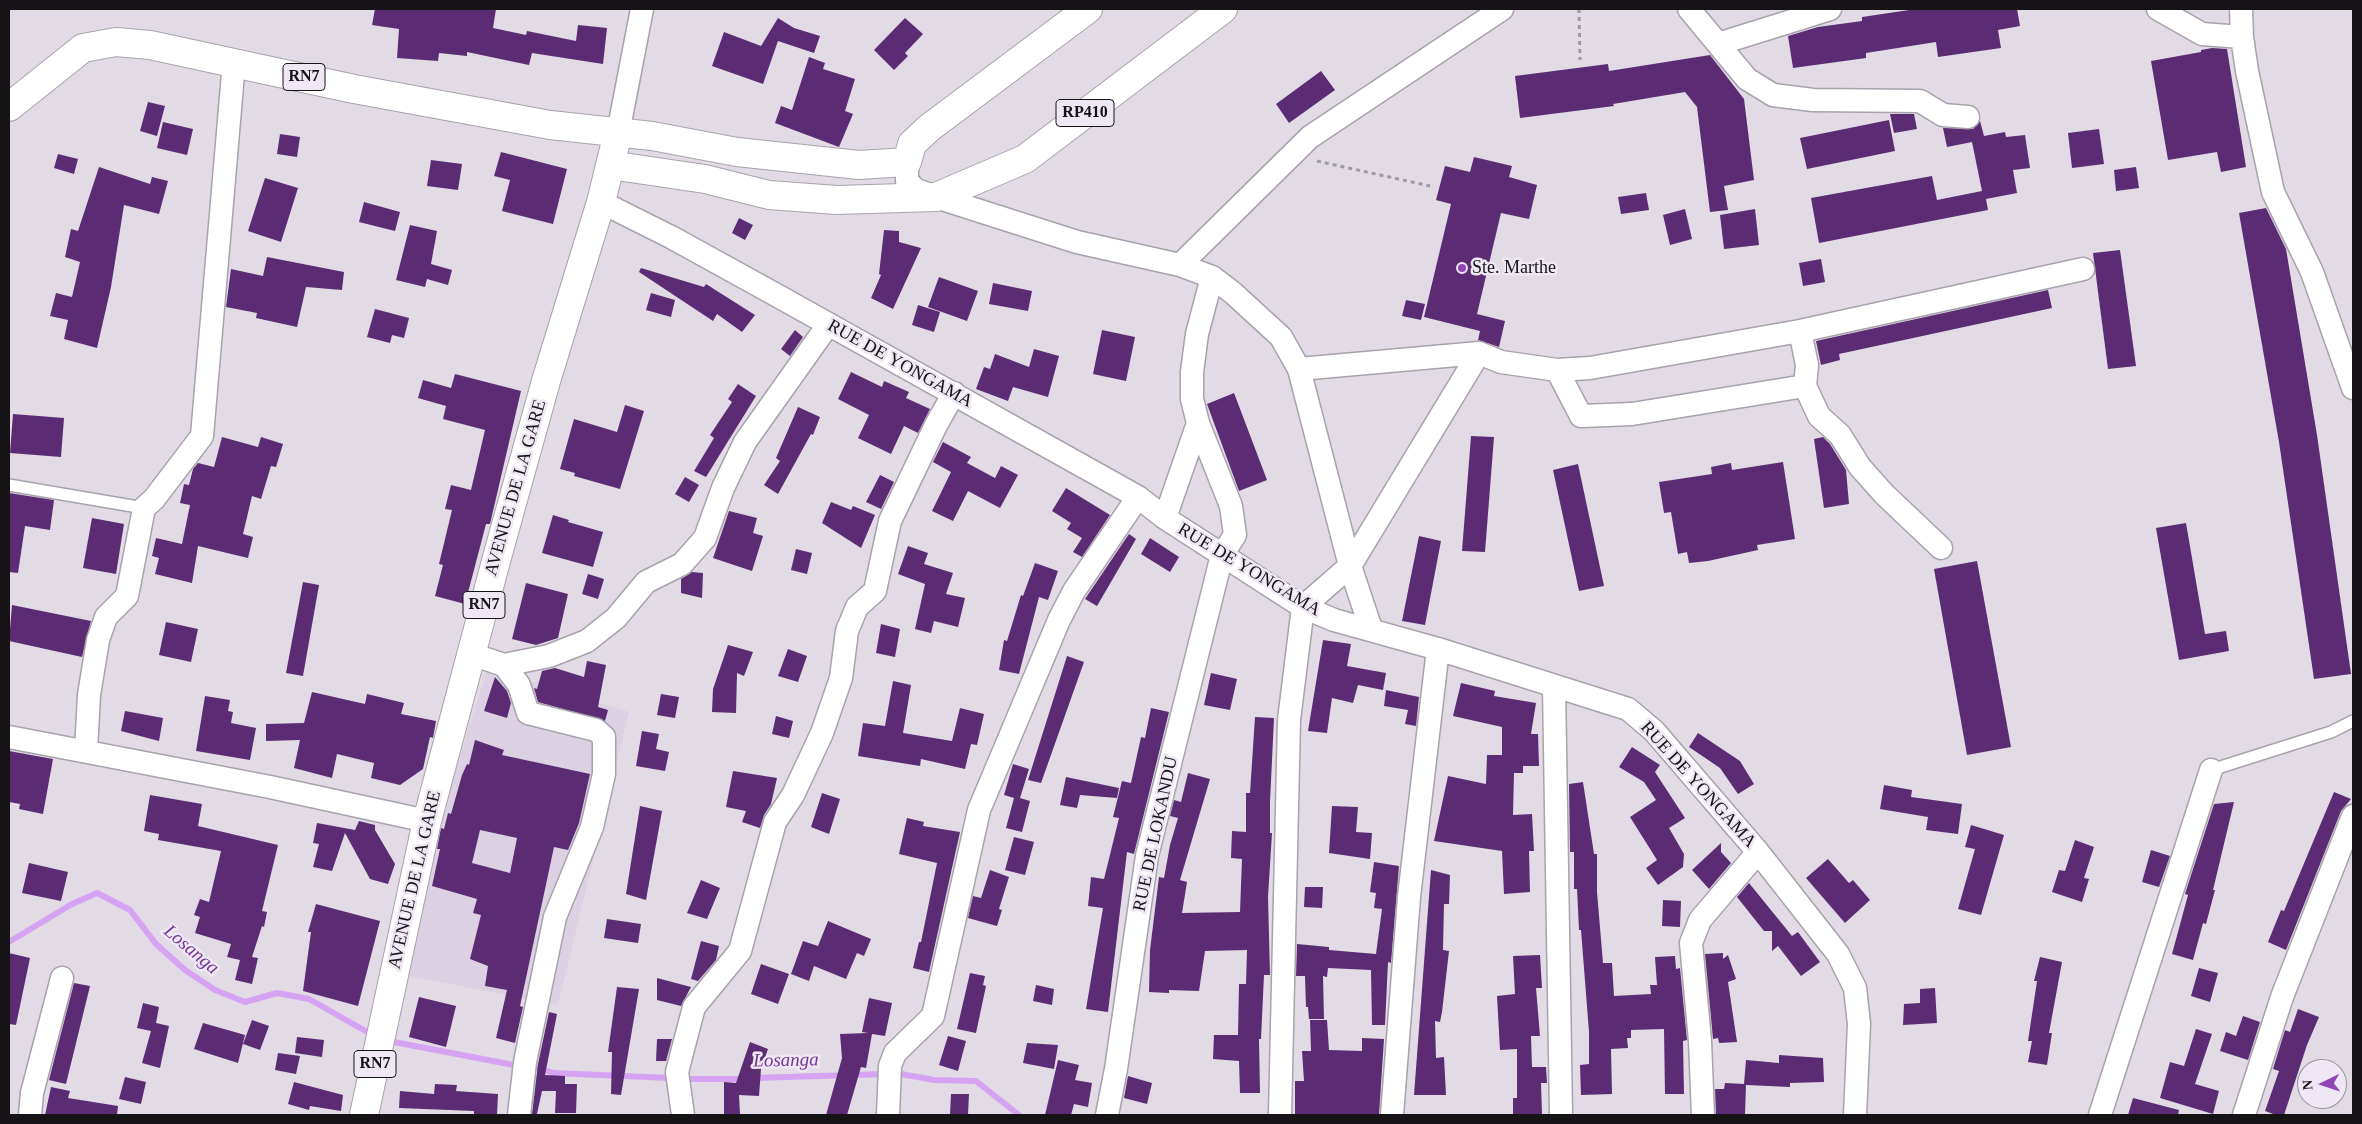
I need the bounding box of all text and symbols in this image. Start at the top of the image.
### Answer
road number: RN7 [283,64,325,90]
road number: RP410 [1056,100,1114,126]
place label: Ste. Marthe [1472,257,1556,279]
marker: Ste. Marthe [1456,262,1468,274]
street label: RUE DE YONGAMA [823,315,977,413]
street label: AVENUE DE LA GARE [481,397,551,579]
street label: RUE DE YONGAMA [1174,519,1324,621]
road number: RN7 [463,592,505,618]
street label: RUE DE YONGAMA [1635,717,1761,853]
street label: RUE DE LOKANDU [1129,754,1183,914]
street label: AVENUE DE LA GARE [384,789,446,971]
water label: Losanga [159,920,223,980]
water label: Losanga [753,1049,819,1073]
road number: RN7 [354,1050,396,1078]
north arrow [2297,1059,2347,1109]
text: N [2300,1079,2315,1091]

